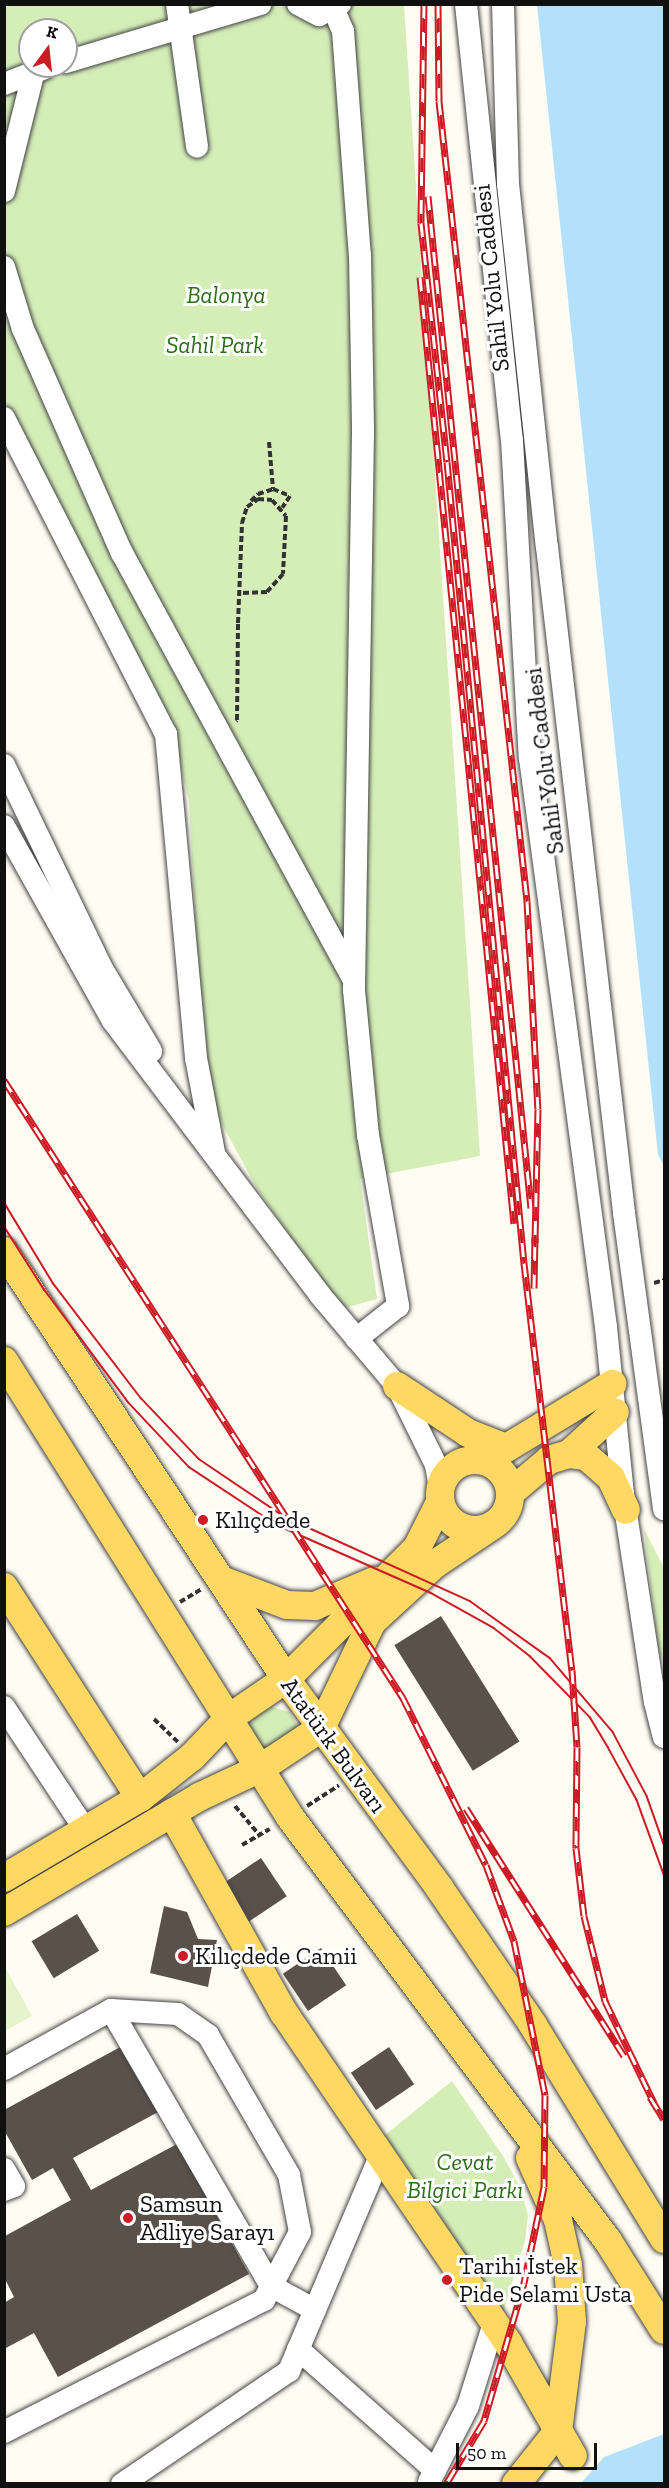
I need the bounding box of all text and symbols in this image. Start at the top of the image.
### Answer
north arrow [18,18,78,78]
text: K [45,21,60,43]
street label: Sahil Yolu Caddesi [467,183,515,373]
park label: Balonya [186,281,266,309]
park label: Sahil Park [166,331,264,359]
street label: Sahil Yolu Caddesi [518,666,570,856]
place label: Kılıçdede [215,1506,310,1534]
marker: Kılıçdede [196,1513,210,1527]
street label: Atatürk Bulvarı [275,1672,393,1818]
place label: Kılıçdede Camii [195,1942,357,1970]
marker: Kılıçdede Camii [176,1949,190,1963]
park label: Cevat Bilgici Parkı [407,2148,523,2204]
place label: Samsun Adliye Sarayı [140,2190,274,2246]
marker: Samsun Adliye Sarayı [121,2211,135,2225]
place label: Tarihi İstek Pide Selami Usta [459,2252,632,2308]
marker: Tarihi İstek Pide Selami Usta [440,2273,454,2287]
scale bar [459,2431,600,2469]
text: 50 m [467,2442,506,2464]

